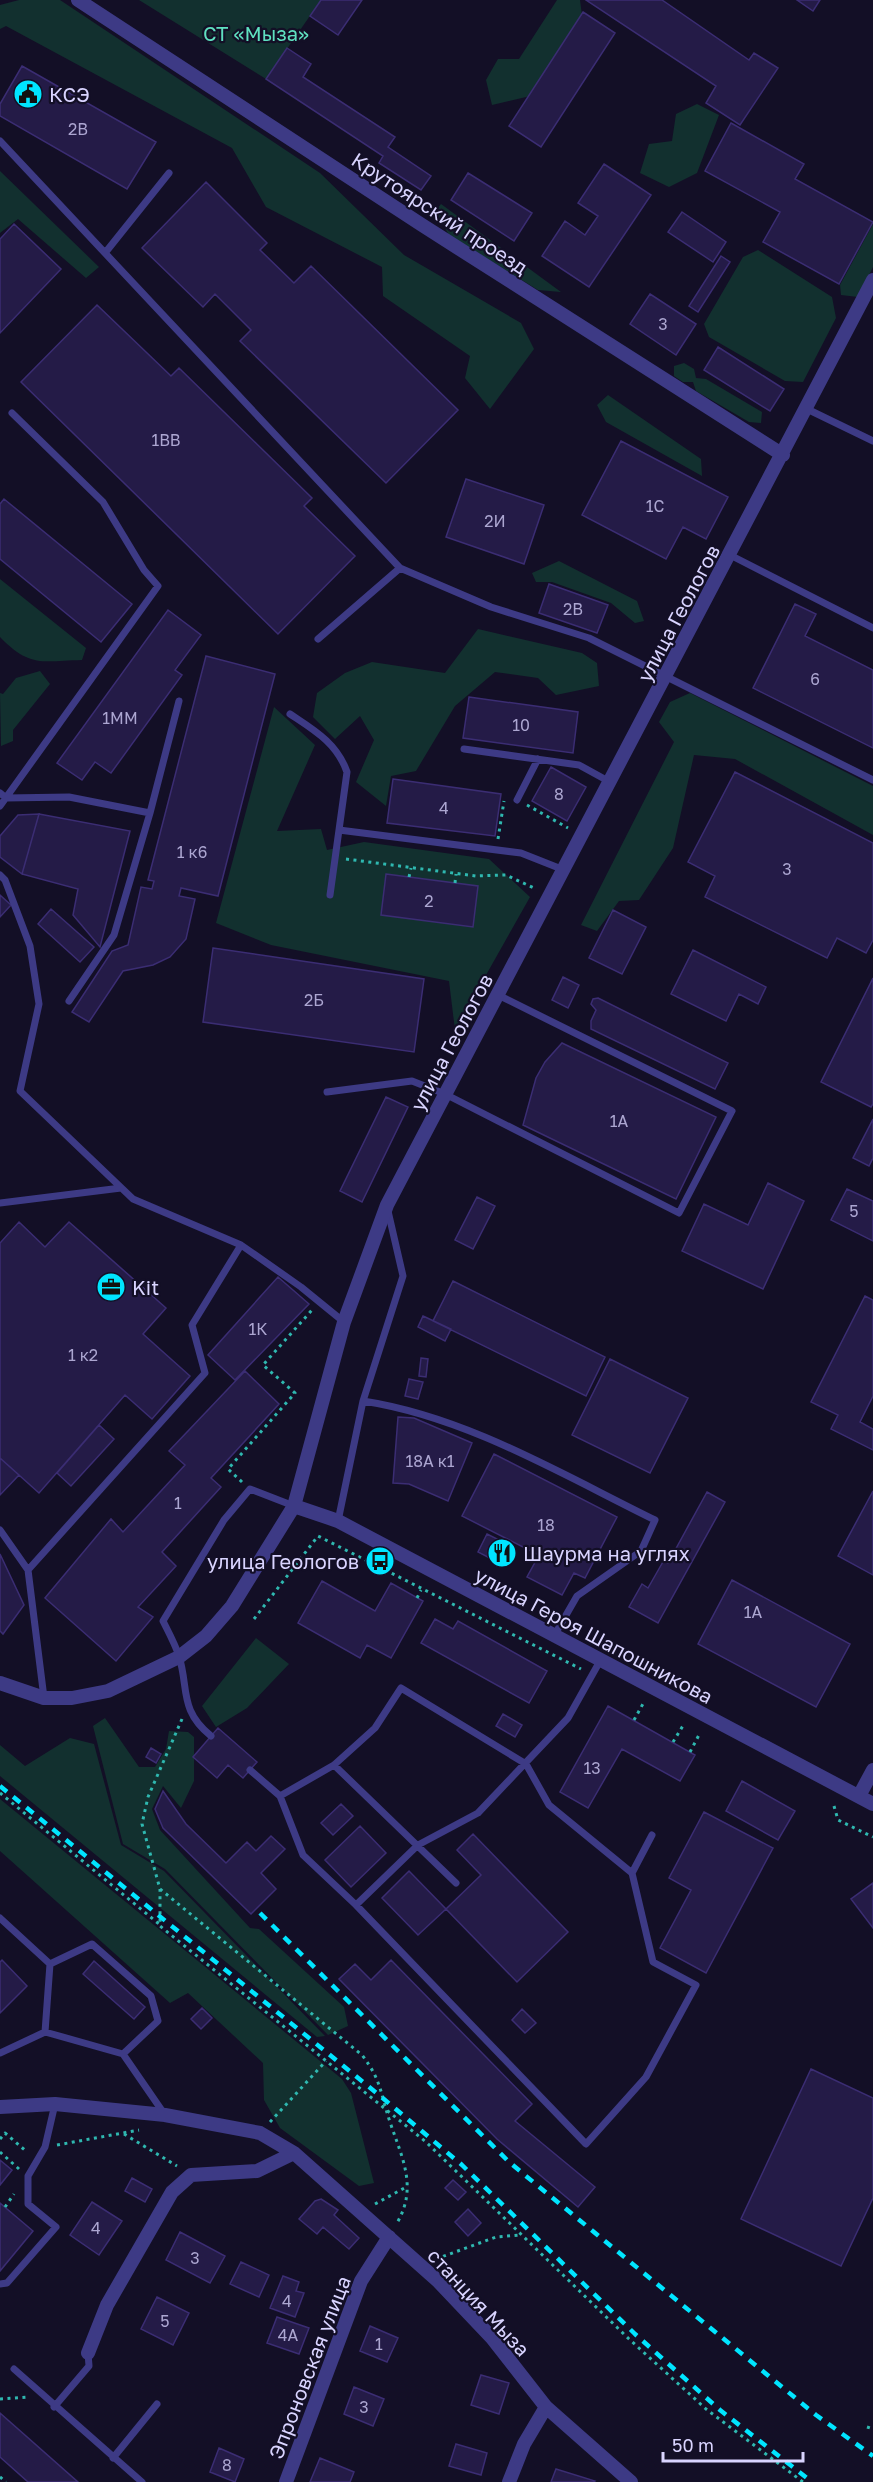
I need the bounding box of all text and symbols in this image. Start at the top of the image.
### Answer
park label: СТ «Мыза» [203,21,309,45]
public building icon: КСЭ [12,78,44,110]
place label: КСЭ [49,82,90,106]
house number: 2В [68,119,88,139]
street label: Крутоярский проезд [347,147,533,279]
house number: 3 [658,314,668,334]
house number: 1ВВ [151,430,181,450]
house number: 1С [646,496,664,516]
house number: 2И [484,511,506,531]
street label: улица Геологов [632,540,724,686]
house number: 2В [563,599,583,619]
house number: 6 [810,669,820,689]
house number: 1ММ [102,708,138,728]
house number: 10 [512,715,530,735]
house number: 8 [554,784,564,804]
house number: 4 [439,798,449,818]
house number: 1 к6 [177,842,207,862]
house number: 3 [782,859,792,879]
house number: 2 [424,891,434,911]
street label: улица Геологов [405,969,497,1115]
house number: 2Б [304,990,324,1010]
house number: 1А [610,1111,629,1131]
house number: 5 [849,1201,859,1221]
office icon: Kit [95,1271,127,1303]
place label: Kit [132,1275,159,1299]
house number: 1К [249,1319,267,1339]
house number: 1 к2 [68,1345,98,1365]
house number: 18А к1 [405,1451,455,1471]
house number: 1 [174,1493,182,1513]
house number: 18 [537,1515,555,1535]
restaurant icon: Шаурма на углях [486,1537,518,1569]
place label: Шаурма на углях [523,1541,690,1565]
bus stop icon: улица Геологов [364,1545,396,1577]
place label: улица Геологов [207,1549,359,1573]
street label: улица Героя Шапошникова [471,1562,717,1708]
house number: 1А [744,1602,763,1622]
house number: 13 [583,1758,601,1778]
house number: 4 [91,2218,101,2238]
street label: станция Мыза [423,2243,535,2361]
house number: 3 [190,2248,200,2268]
street label: Эпроновская улица [263,2272,355,2462]
house number: 4 [282,2291,292,2311]
house number: 5 [160,2311,170,2331]
house number: 4А [278,2325,299,2345]
house number: 1 [375,2334,383,2354]
house number: 3 [359,2397,369,2417]
scale bar [663,2425,802,2463]
text: 50 m [672,2434,714,2456]
house number: 8 [222,2455,232,2475]

